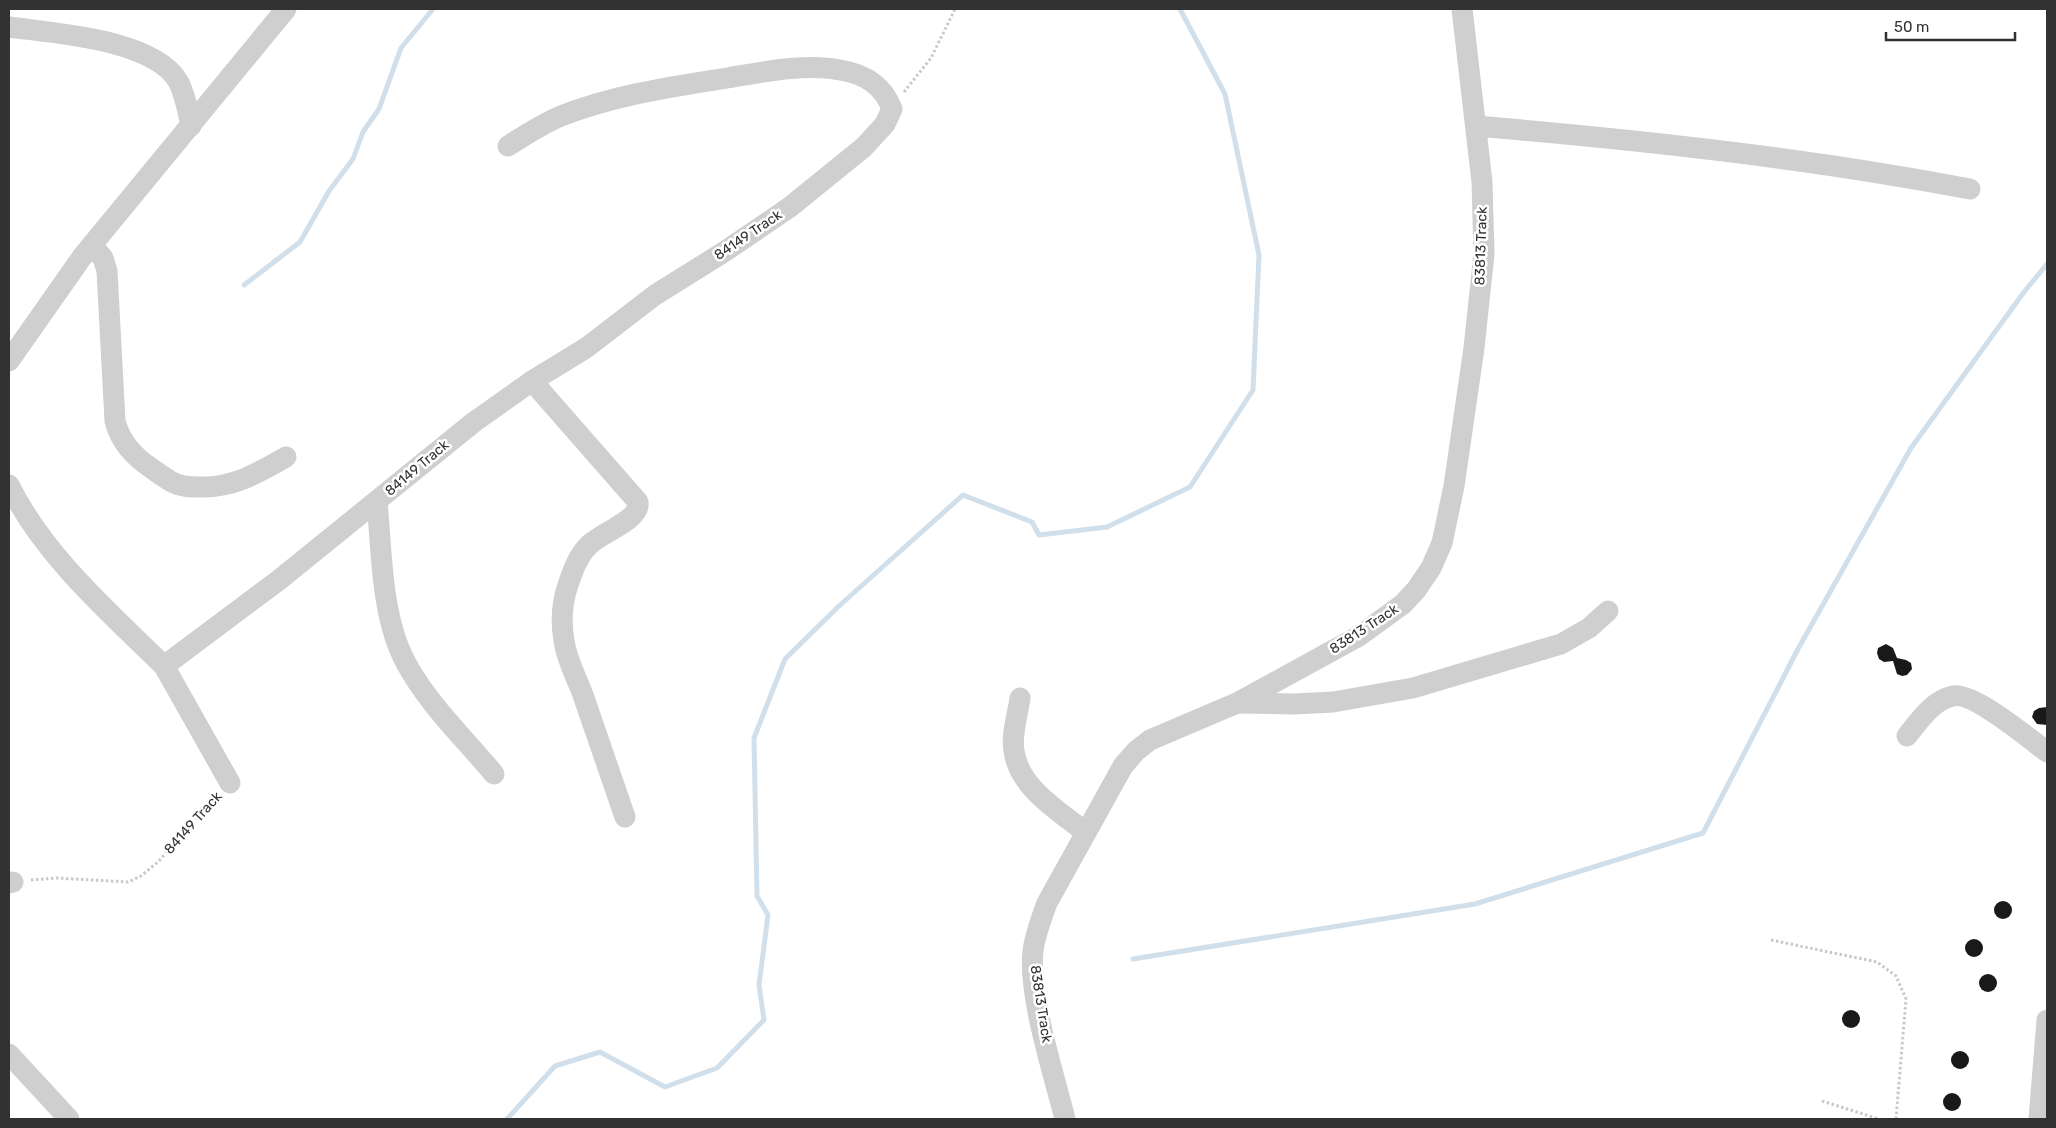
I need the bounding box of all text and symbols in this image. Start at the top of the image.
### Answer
scale bar [1886,10,2015,42]
text: 50 m [1894,18,1929,36]
street label: 84149 Track [711,206,786,264]
street label: 83813 Track [1471,206,1491,286]
street label: 84149 Track [382,436,453,500]
street label: 83813 Track [1326,600,1402,658]
street label: 84149 Track [161,788,226,858]
street label: 83813 Track [1026,964,1056,1045]

